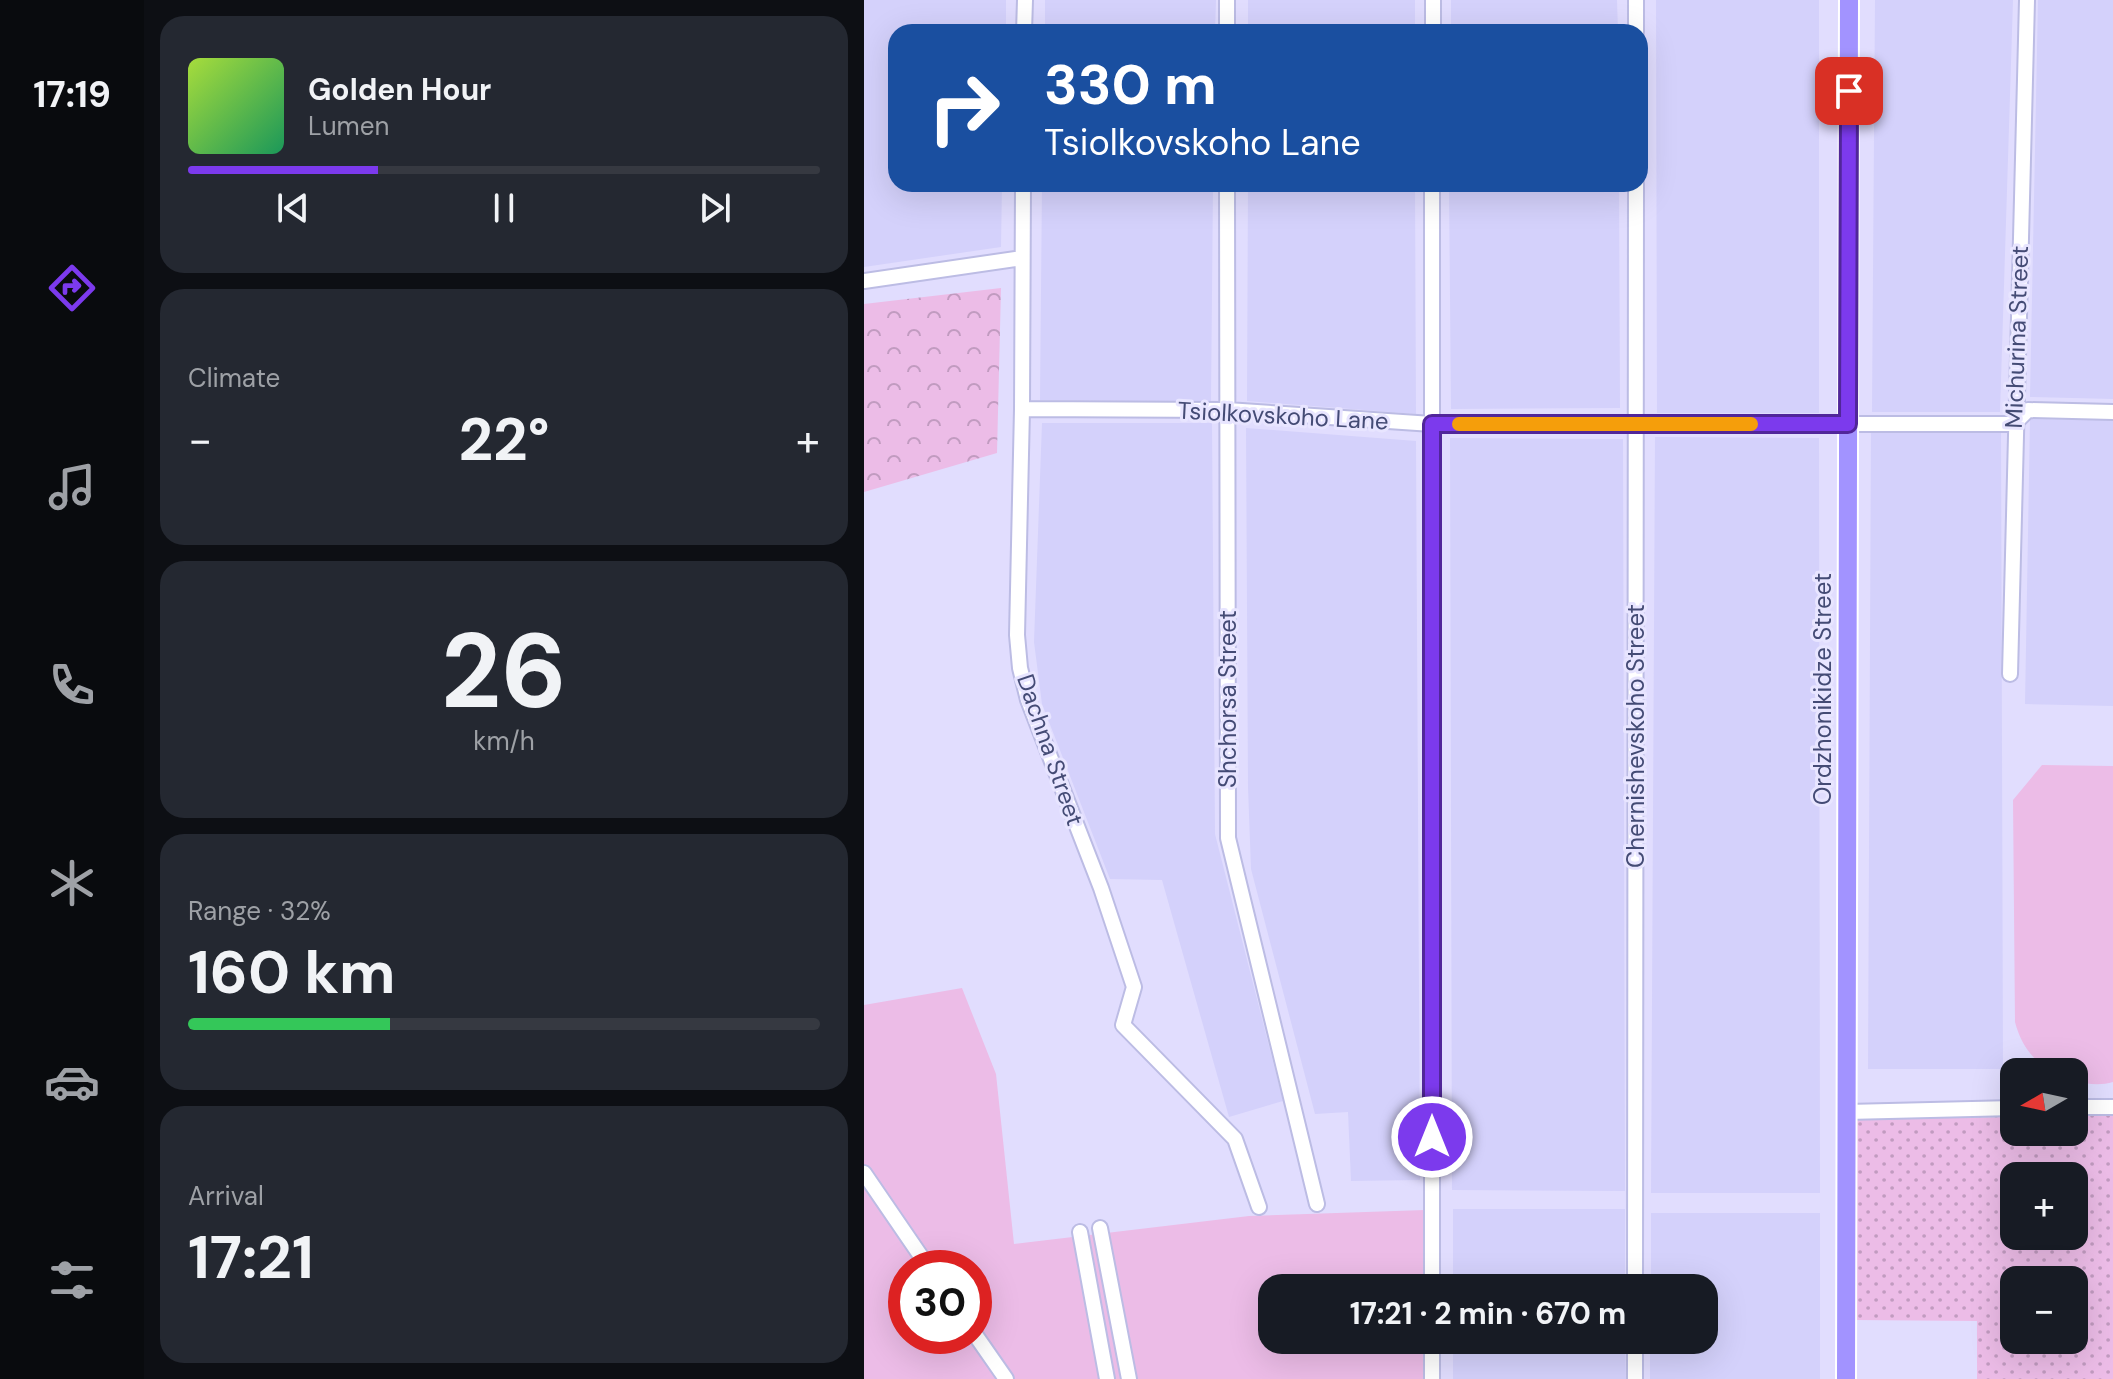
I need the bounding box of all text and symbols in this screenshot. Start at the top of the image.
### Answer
text: 330 m [1044,48,1217,121]
icon: right [912,56,1016,160]
pin [1815,57,1883,125]
icon: arrive [1827,69,1871,113]
text: Golden Hour [308,70,491,109]
text: 17:19 [33,71,111,118]
text: Lumen [308,109,389,143]
text: Tsiolkovskoho Lane [1044,119,1361,166]
icon: previous [271,186,315,230]
icon: pause [482,186,526,230]
icon: next [693,186,737,230]
street label: Michurina Street [1998,245,2035,429]
icon: directions [44,260,100,316]
text: Climate [188,361,280,395]
street label: Tsiolkovskoho Lane [1177,394,1389,437]
text: 22° [458,400,550,479]
text: − [188,411,212,469]
text: + [796,411,820,469]
icon: music [44,459,100,515]
street label: Ordzhonikidze Street [1807,573,1838,805]
text: 26 [441,604,567,739]
street label: Chernishevskoho Street [1620,604,1651,868]
street label: Shchorsa Street [1212,610,1243,788]
icon: phone [44,657,100,713]
street label: Dachna Street [1010,670,1091,830]
text: km/h [473,724,535,758]
icon: climate [44,855,100,911]
text: Range · 32% [188,894,331,928]
text: 160 km [188,933,395,1012]
icon: car [44,1054,100,1110]
north arrow [2000,1058,2088,1146]
map controls [2000,1058,2088,1354]
position arrow [1390,1095,1474,1179]
button: + [2000,1162,2088,1250]
text: Arrival [188,1179,264,1213]
text: 17:21 [188,1218,314,1297]
speed limit sign: 30 [888,1250,992,1354]
icon: filters [44,1252,100,1308]
button: − [2000,1266,2088,1354]
text: 17:21 · 2 min · 670 m [1350,1294,1626,1333]

